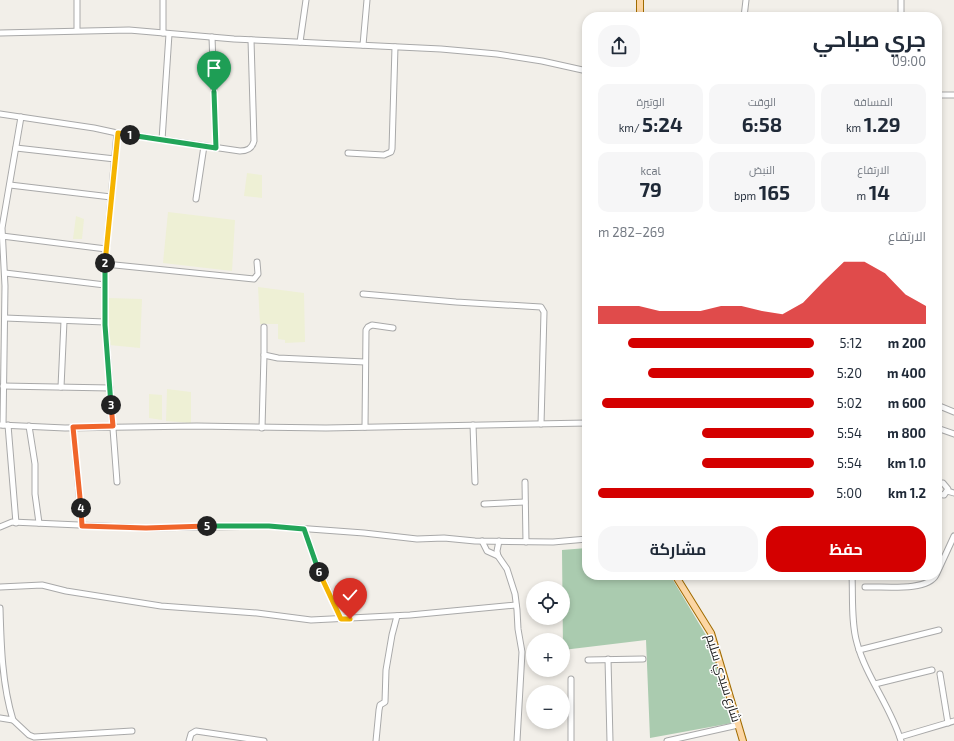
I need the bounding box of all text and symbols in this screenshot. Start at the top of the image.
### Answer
button: share [598,25,640,67]
text: جري صباحي [813,25,926,51]
pin [197,51,231,92]
text: 09:00 [892,53,926,69]
icon: arrive [203,57,225,79]
text: الوتيرة [637,95,665,108]
text: الوقت [748,95,776,108]
text: المسافة [854,95,893,108]
text: 5:24 [642,112,683,136]
text: 6:58 [742,112,782,136]
text: 1.29 [864,112,901,136]
text: /km [619,121,642,134]
text: km [846,121,864,134]
pin: 1 [120,125,140,145]
text: 1 [128,128,132,141]
text: النبض [749,163,775,176]
text: الارتفاع [857,163,889,176]
text: kcal [641,164,661,177]
text: 79 [639,177,662,201]
text: 165 [759,180,790,204]
text: 14 [869,180,890,204]
text: bpm [734,189,759,202]
text: m [857,189,869,202]
text: 269–282 m [598,224,665,240]
text: الارتفاع [888,228,926,244]
pin: 2 [95,253,115,273]
text: 2 [102,256,108,269]
text: 5:12 [839,335,862,351]
text: 200 m [888,335,926,351]
text: 5:20 [837,365,862,381]
text: 400 m [887,365,926,381]
pin: 3 [101,395,121,415]
text: 5:02 [837,395,862,411]
text: 600 m [888,395,926,411]
text: 3 [108,398,114,411]
text: 5:54 [837,425,862,441]
text: 800 m [887,425,926,441]
text: 5:54 [837,455,862,471]
text: 1.0 km [887,455,926,471]
text: 5:00 [836,485,862,501]
text: 1.2 km [888,485,926,501]
pin: 4 [71,498,91,518]
text: 4 [77,501,85,514]
pin: 5 [197,516,217,536]
text: 5 [204,519,210,532]
button: مشاركة [598,526,758,572]
button: حفظ [766,526,926,572]
pin: 6 [309,562,329,582]
text: 6 [316,565,322,578]
pin [333,578,367,619]
map controls [526,581,570,729]
button: locate [526,581,570,625]
icon: check [339,584,361,606]
street label: شارع سيدي سليم [700,632,745,725]
button: + [526,633,570,677]
button: − [526,685,570,729]

